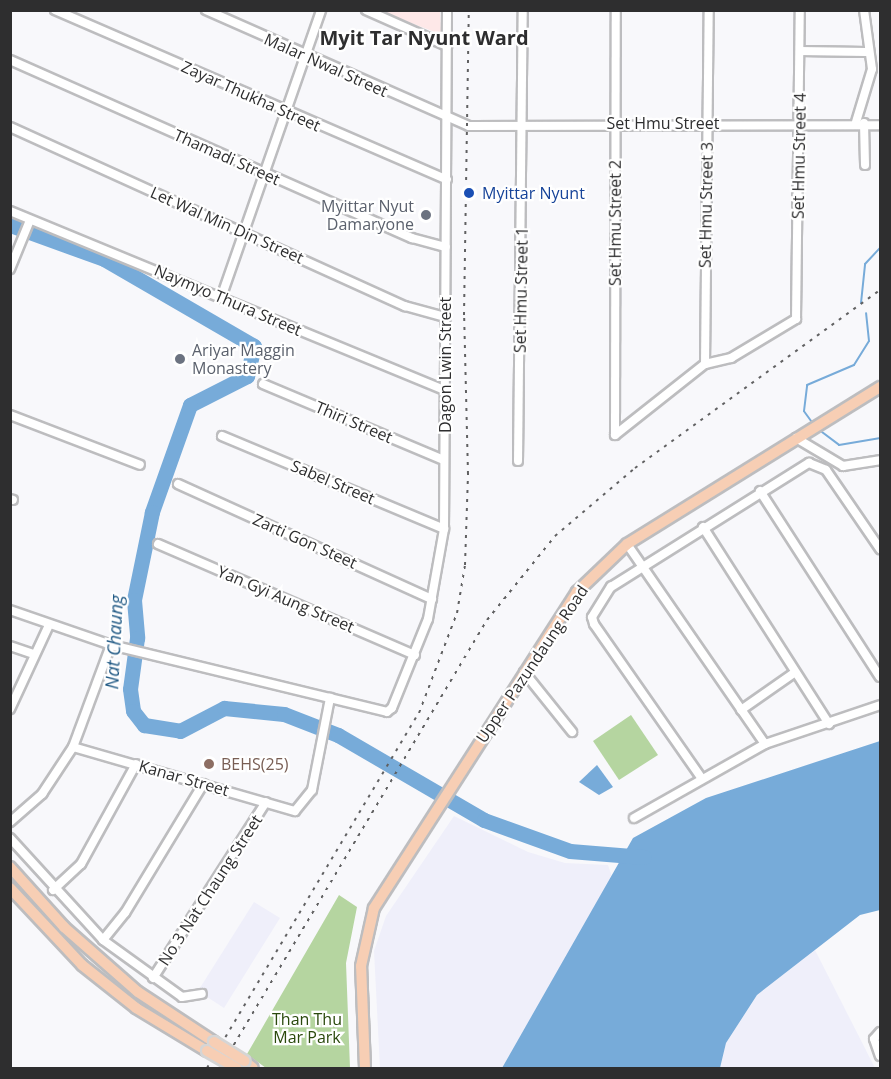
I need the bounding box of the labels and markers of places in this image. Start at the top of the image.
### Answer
place label: Myittar Nyunt [482,183,585,203]
marker: Myittar Nyunt [460,184,478,202]
place label: Myittar Nyut Damaryone [321,196,414,234]
marker: Myittar Nyut Damaryone [419,208,433,222]
place label: Ariyar Maggin Monastery [192,340,295,378]
marker: Ariyar Maggin Monastery [173,352,187,366]
place label: BEHS(25) [221,754,289,774]
marker: BEHS(25) [202,757,216,771]

